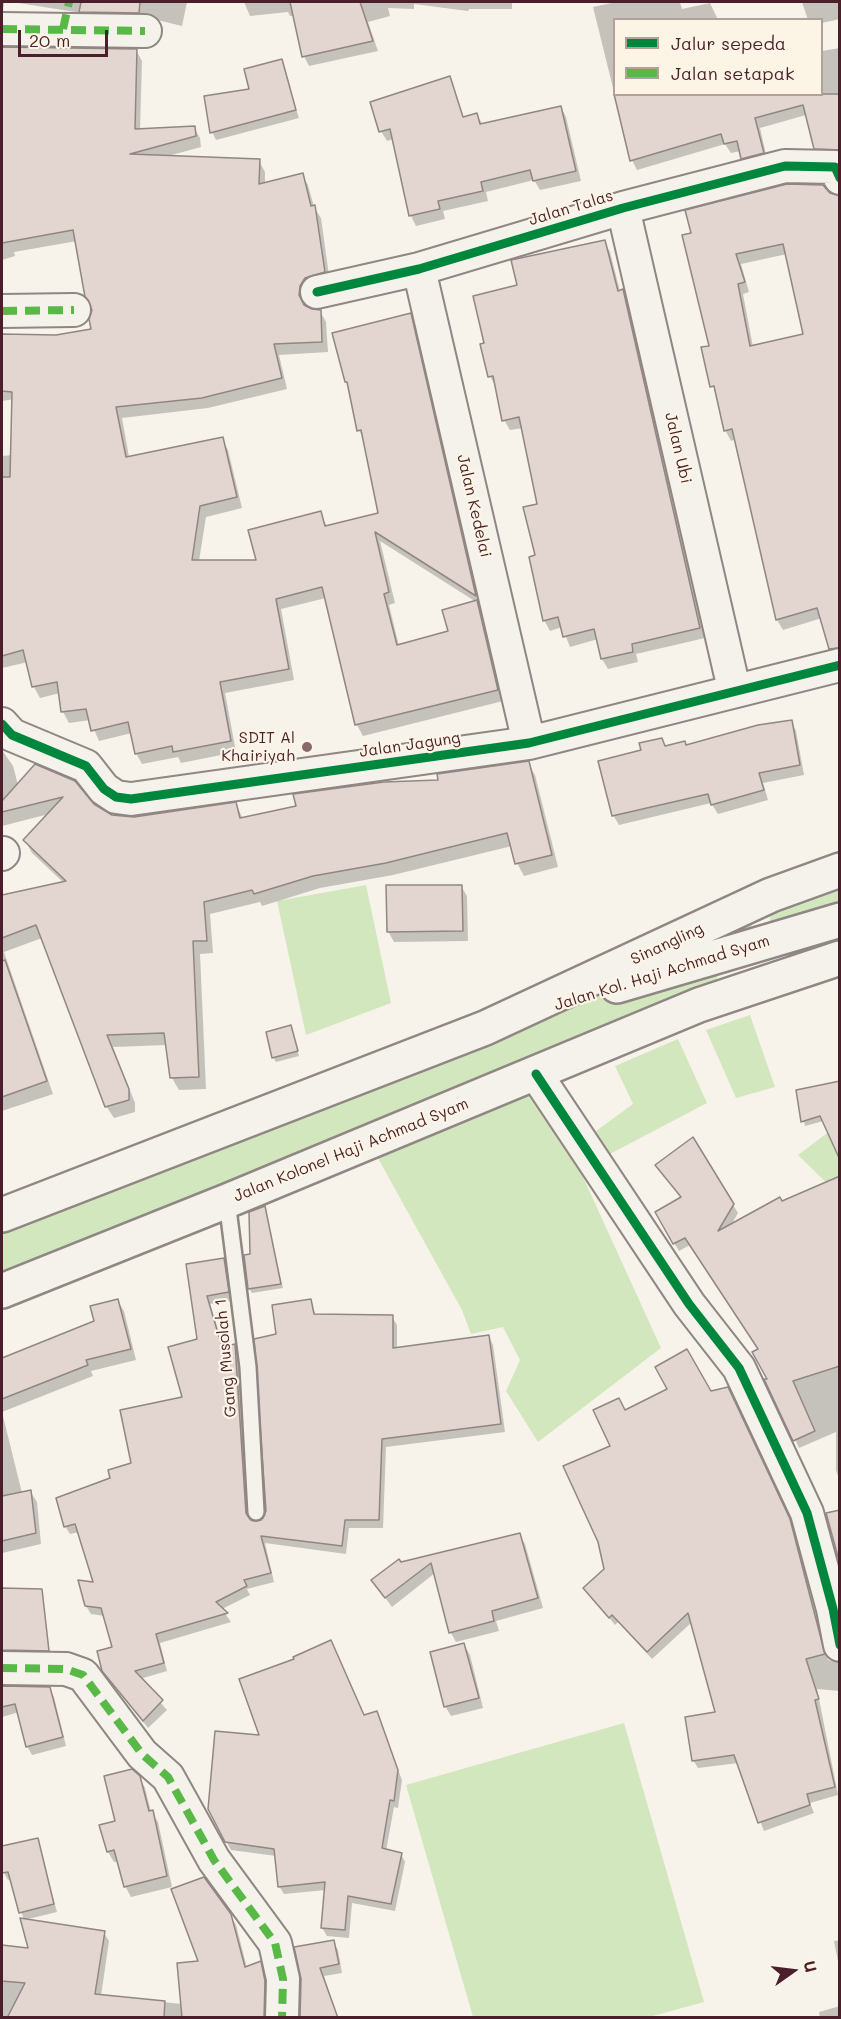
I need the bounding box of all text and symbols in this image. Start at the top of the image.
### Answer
scale bar [21,18,111,56]
legend [613,18,823,96]
text: 20 m [29,28,70,52]
text: Jalur sepeda [671,31,786,55]
text: Jalan setapak [671,61,794,85]
street label: Jalan Talas [526,186,616,230]
street label: Jalan Ubi [660,411,696,485]
street label: Jalan Kedelai [453,453,495,559]
place label: SDIT Al Khairiyah [221,728,295,766]
street label: Jalan Jagung [358,728,462,762]
marker: SDIT Al Khairiyah [300,740,314,754]
street label: Sinangling [628,919,706,969]
street label: Jalan Kol. Haji Achmad Syam [552,931,772,1015]
street label: Jalan Kolonel Haji Achmad Syam [231,1094,471,1206]
street label: Gang Musolah 1 [211,1298,241,1418]
north arrow [763,1941,823,2001]
text: U [799,1959,822,1975]

